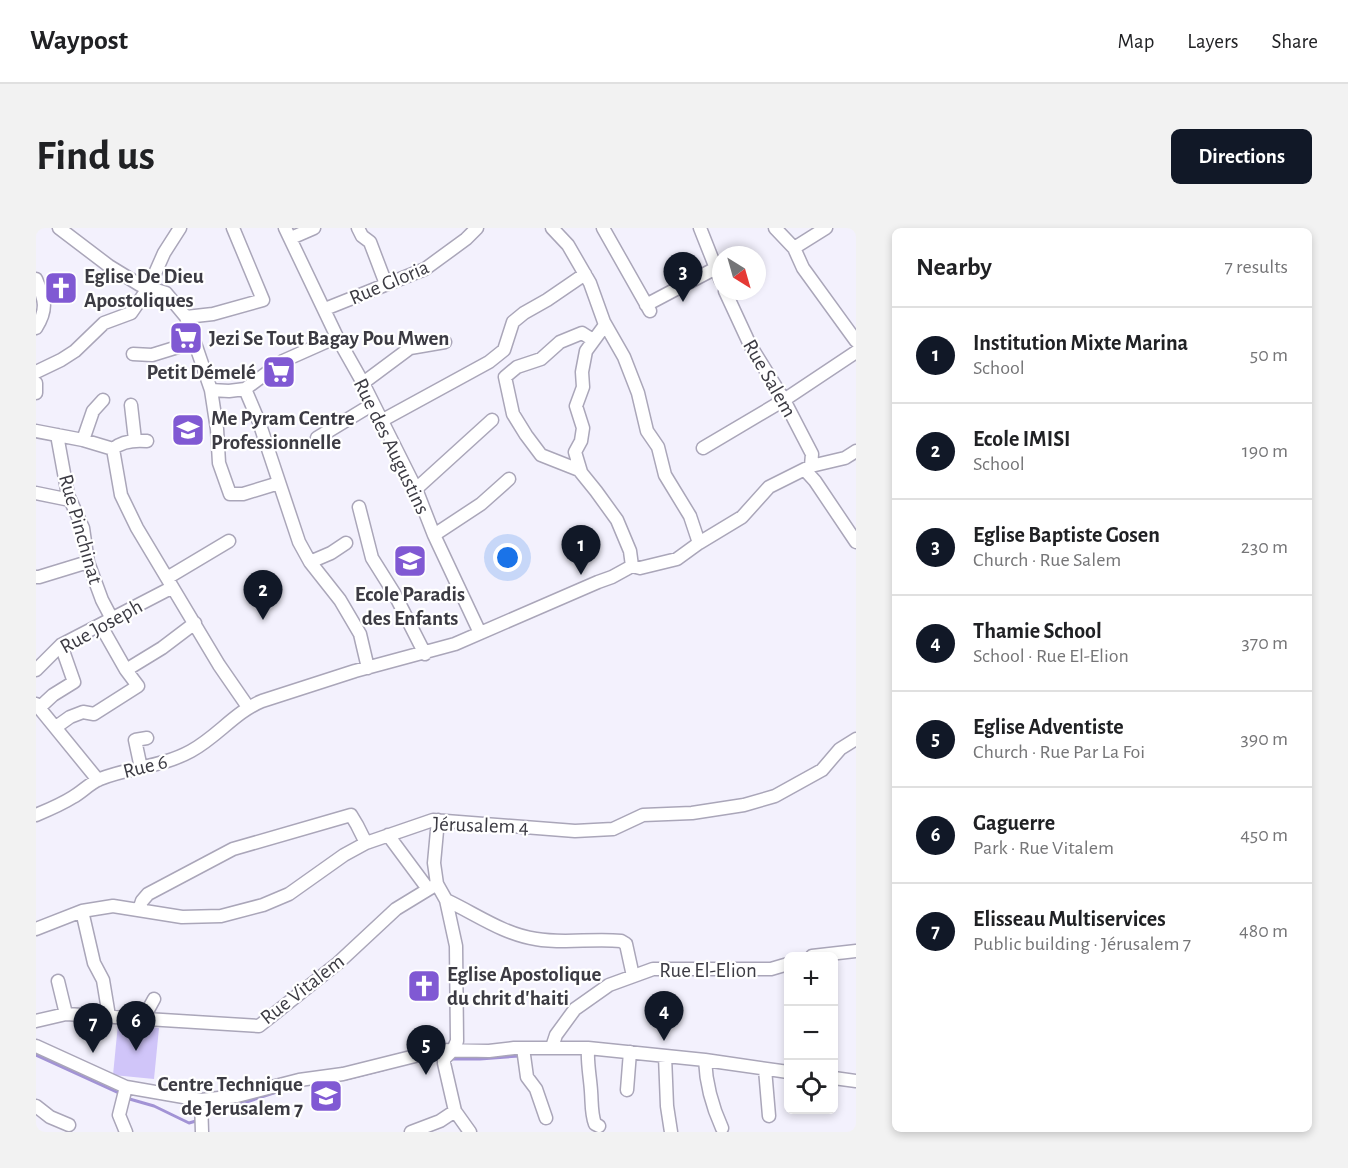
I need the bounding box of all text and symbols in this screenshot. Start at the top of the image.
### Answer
text: Waypost [30,27,128,55]
text: Map [1118,31,1154,52]
text: Layers [1187,31,1238,52]
text: Share [1271,31,1318,52]
button: Directions [1171,129,1312,184]
text: Find us [36,135,155,177]
north arrow [712,246,766,300]
pin: 3 [664,253,702,302]
text: Nearby [916,254,992,280]
street label: Rue Gloria [346,256,432,309]
text: 7 results [1224,257,1288,277]
place label: Eglise De Dieu Apostoliques [84,266,204,311]
church icon: Eglise De Dieu Apostoliques [43,270,79,306]
supermarket icon: Jezi Se Tout Bagay Pou Mwen [168,320,204,356]
place label: Jezi Se Tout Bagay Pou Mwen [209,328,449,349]
text: Institution Mixte Marina [973,332,1188,354]
street label: Rue Salem [739,336,800,421]
text: 1 [932,345,939,365]
text: 50 m [1250,345,1288,365]
supermarket icon: Petit Démelé [261,354,297,390]
text: School [973,358,1025,378]
place label: Petit Démelé [146,362,256,383]
street label: Rue des Augustins [350,375,434,518]
place label: Me Pyram Centre Professionnelle [211,408,355,453]
school or university icon: Me Pyram Centre Professionnelle [170,412,206,448]
text: Ecole IMISI [973,428,1071,450]
text: 2 [931,441,940,461]
text: 190 m [1242,441,1288,461]
text: School [973,454,1025,474]
street label: Rue Pinchinat [55,472,106,587]
text: Eglise Baptiste Gosen [973,524,1160,546]
pin: 1 [562,526,600,575]
text: 3 [931,537,940,557]
text: 230 m [1241,537,1288,557]
school or university icon: Ecole Paradis des Enfants [392,543,428,579]
your location [493,543,522,572]
text: Church · Rue Salem [973,550,1121,570]
pin: 2 [244,570,282,620]
place label: Ecole Paradis des Enfants [355,584,465,629]
street label: Rue Joseph [57,595,146,658]
text: Thamie School [973,620,1102,642]
text: 4 [930,633,941,653]
text: 370 m [1242,633,1288,653]
text: School · Rue El-Elion [973,646,1129,666]
text: Eglise Adventiste [973,716,1124,738]
text: 5 [931,729,940,749]
text: 390 m [1241,729,1288,749]
text: Church · Rue Par La Foi [973,742,1145,762]
street label: Rue 6 [121,751,169,782]
text: Gaguerre [973,812,1055,834]
street label: Jérusalem 4 [433,813,529,838]
text: 6 [931,825,940,845]
text: 450 m [1240,825,1288,845]
text: Park · Rue Vitalem [973,838,1114,858]
text: Elisseau Multiservices [973,908,1166,930]
text: 7 [931,921,940,941]
text: 480 m [1239,921,1288,941]
text: Public building · Jérusalem 7 [973,934,1191,954]
street label: Rue Vitalem [256,950,348,1028]
map controls [784,952,838,1114]
button: + [784,952,838,1006]
street label: Rue El-Elion [659,960,757,981]
place label: Eglise Apostolique du chrit d'haiti [447,964,601,1009]
church icon: Eglise Apostolique du chrit d'haiti [406,968,442,1004]
pin: 4 [644,992,684,1041]
pin: 6 [116,1002,156,1051]
pin: 7 [74,1004,112,1053]
button: − [784,1006,838,1060]
pin: 5 [406,1026,446,1075]
button: locate [784,1060,838,1114]
place label: Centre Technique de Jerusalem 7 [157,1074,303,1119]
school or university icon: Centre Technique de Jerusalem 7 [308,1078,344,1114]

